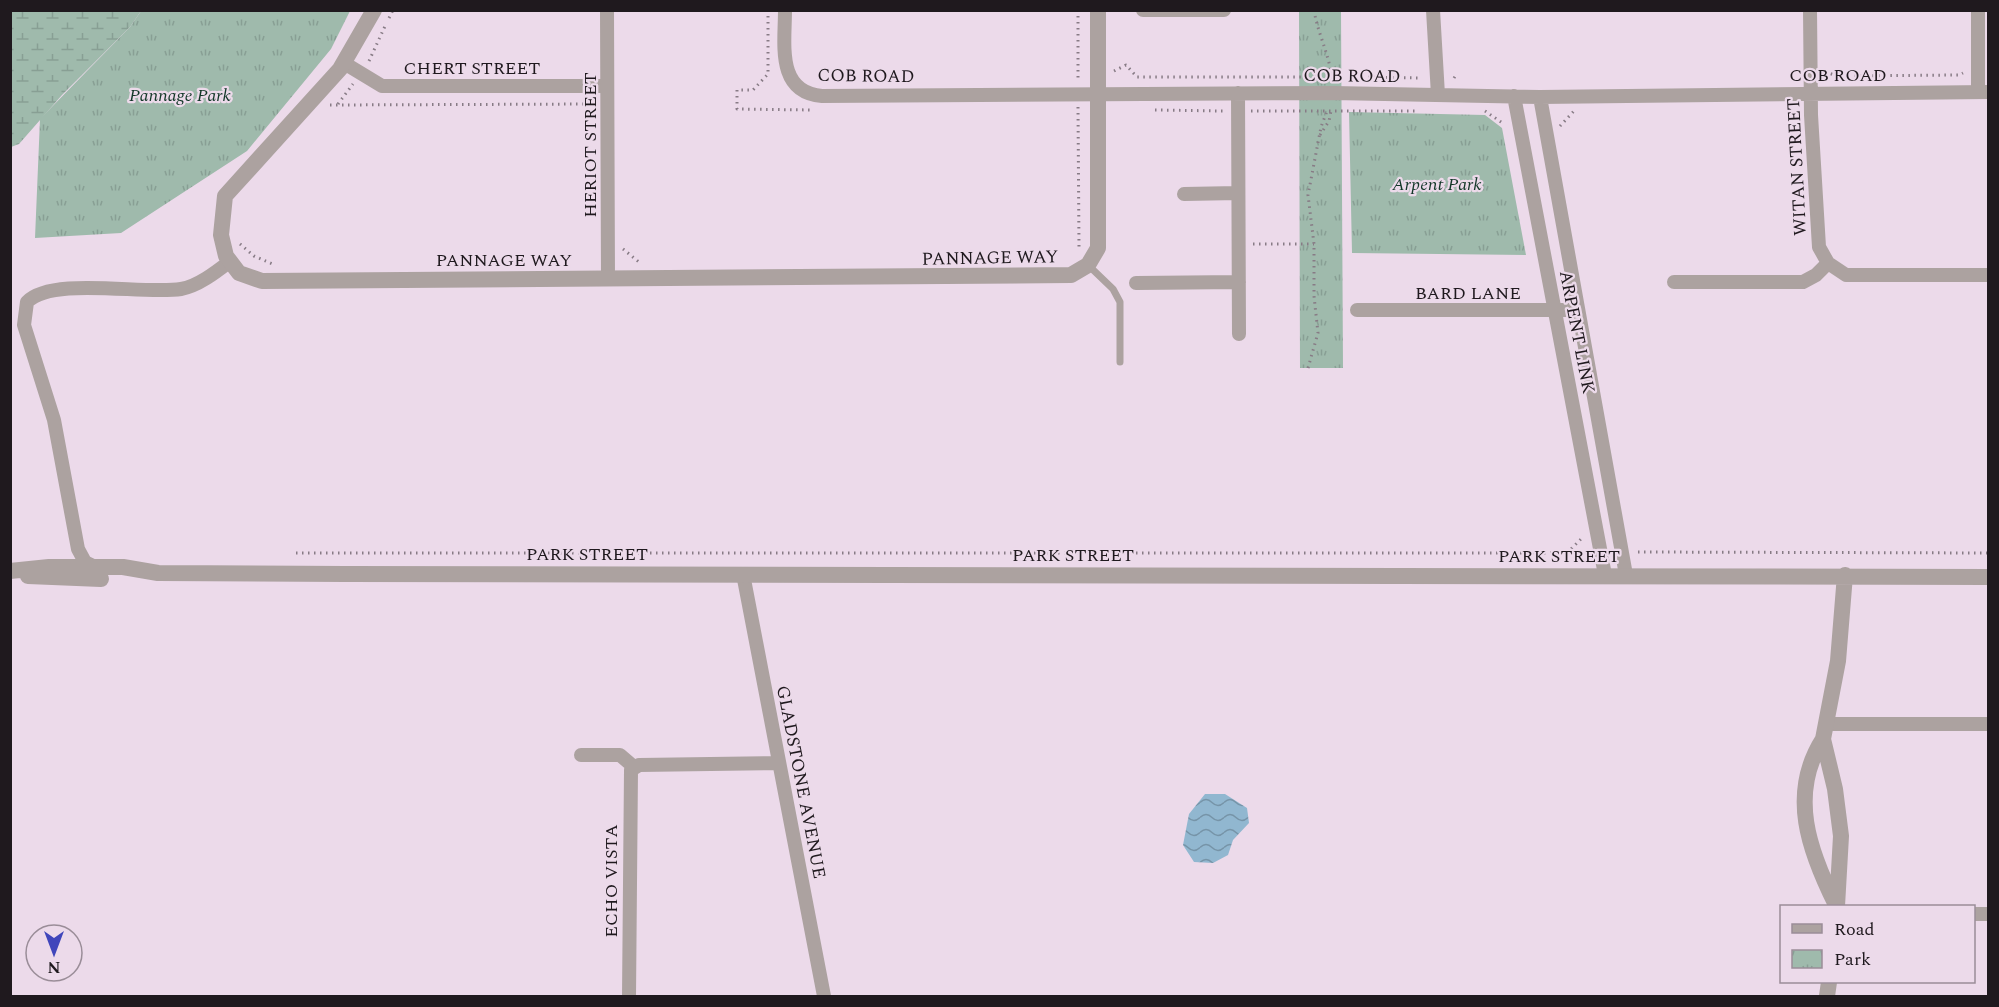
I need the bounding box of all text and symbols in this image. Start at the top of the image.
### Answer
street label: CHERT STREET [404,55,540,82]
street label: COB ROAD [817,62,915,90]
street label: COB ROAD [1303,62,1401,90]
street label: COB ROAD [1789,62,1887,89]
street label: HERIOT STREET [577,72,604,218]
park label: Pannage Park [129,82,232,109]
street label: WITAN STREET [1780,97,1814,237]
park label: Arpent Park [1391,171,1482,198]
street label: PANNAGE WAY [922,243,1059,273]
street label: PANNAGE WAY [436,247,572,274]
street label: ARPENT LINK [1552,268,1602,396]
street label: BARD LANE [1415,280,1521,307]
street label: PARK STREET [526,541,648,568]
street label: PARK STREET [1012,542,1134,569]
street label: PARK STREET [1498,543,1620,570]
street label: GLADSTONE AVENUE [769,683,833,881]
street label: ECHO VISTA [598,824,625,938]
legend [1780,905,1975,983]
text: Road [1834,916,1875,943]
north arrow [24,923,84,983]
text: Park [1834,946,1871,973]
text: N [47,955,61,979]

